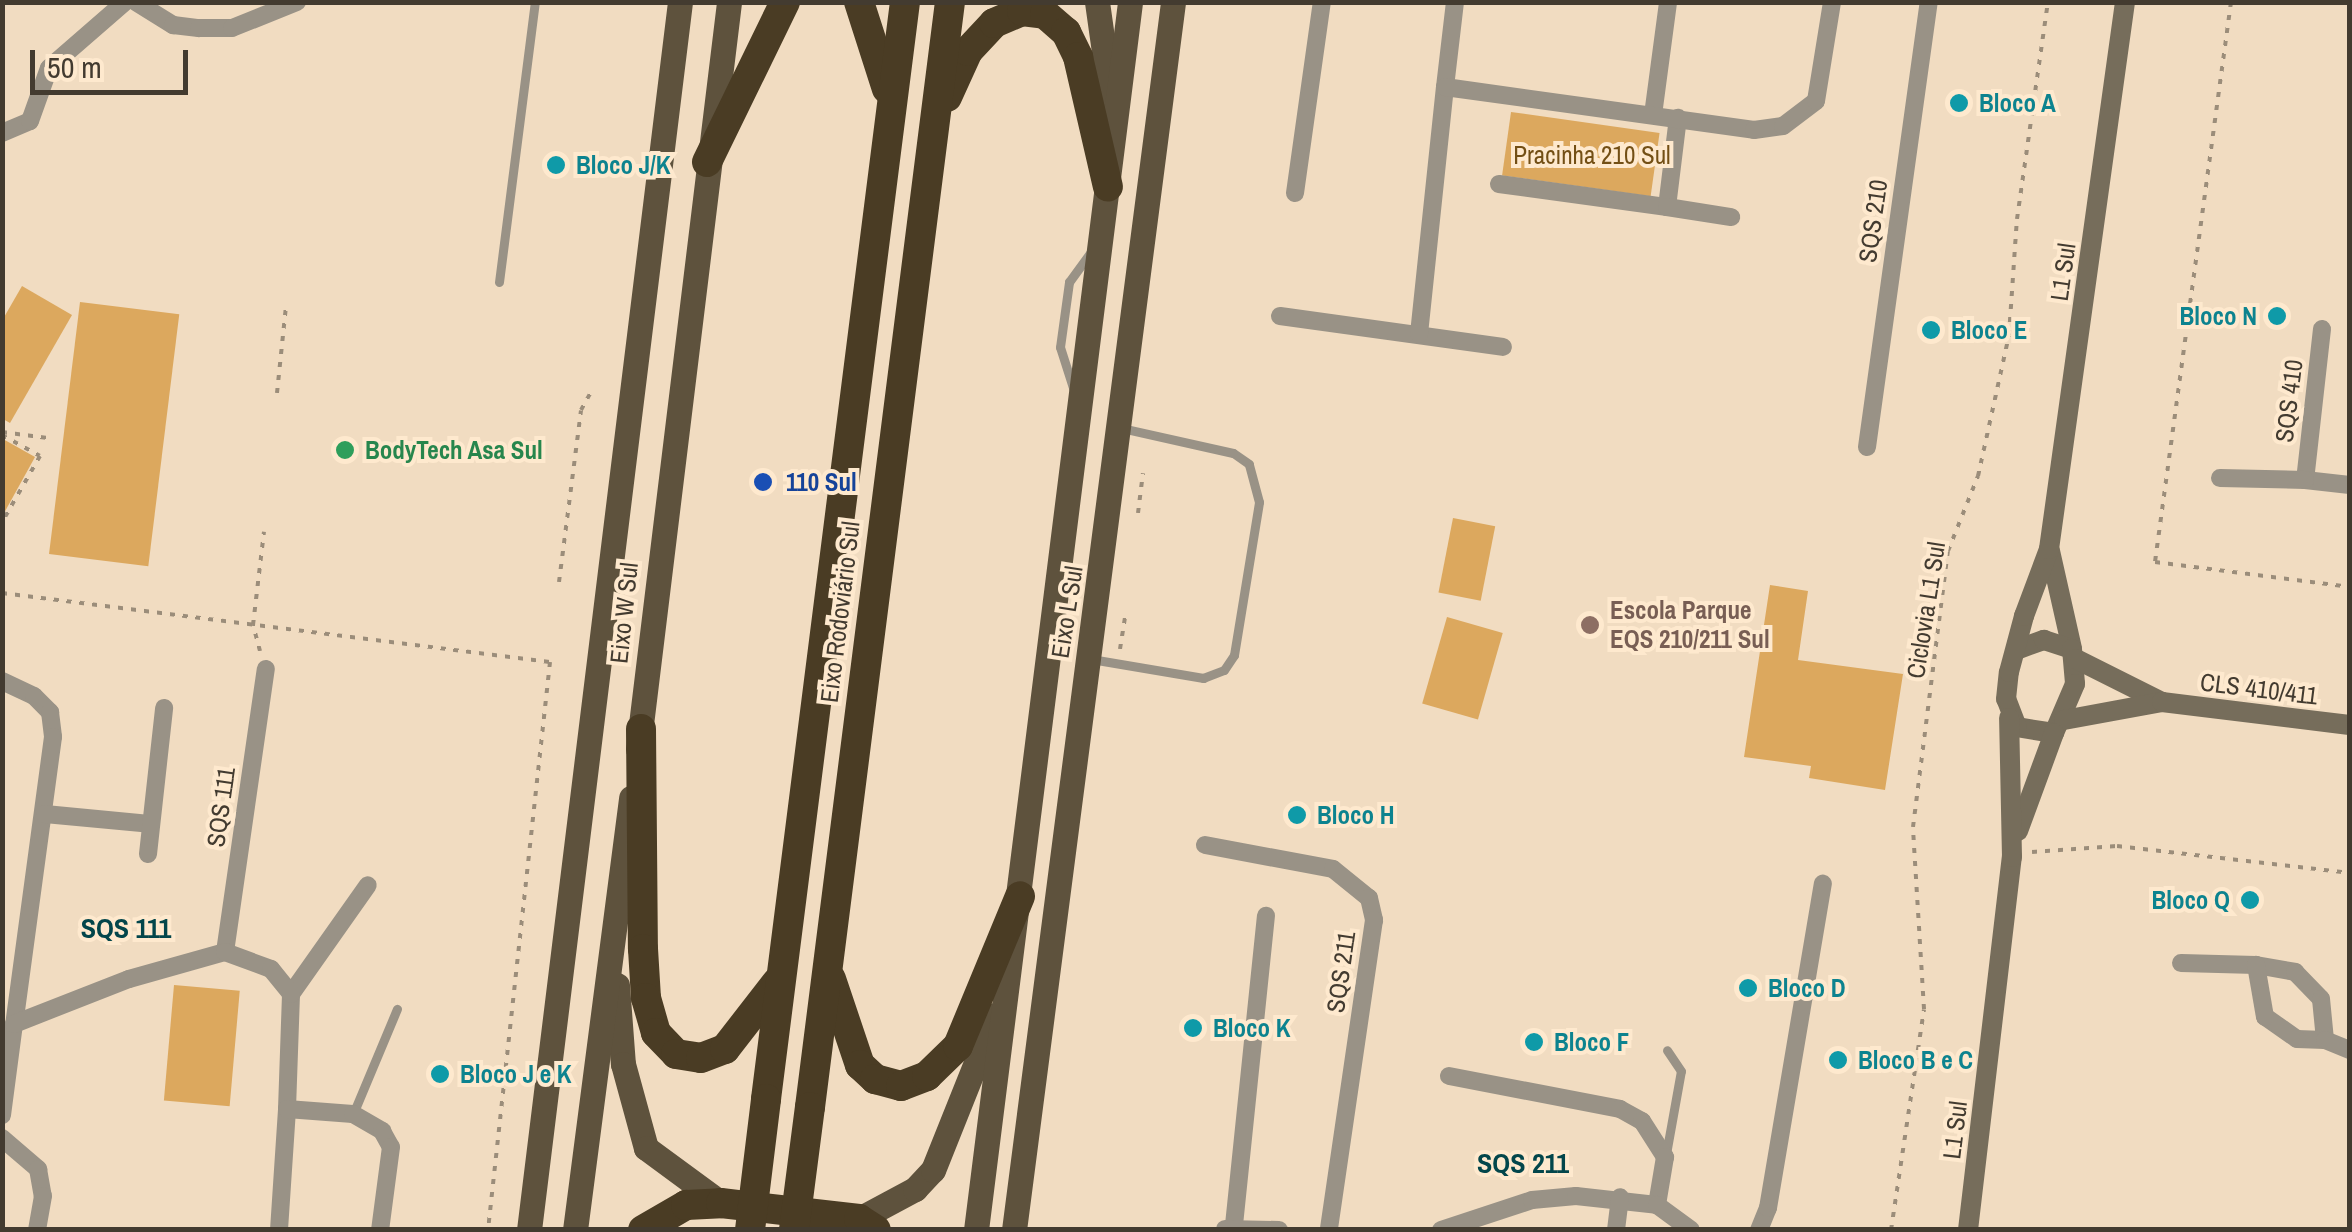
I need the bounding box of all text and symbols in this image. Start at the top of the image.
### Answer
scale bar [35,30,192,92]
text: 50 m [47,47,102,87]
place label: Bloco A [1979,88,2056,118]
marker: Bloco A [1948,92,1970,114]
park label: Pracinha 210 Sul [1513,140,1671,170]
place label: Bloco J/K [576,150,671,180]
marker: Bloco J/K [545,154,567,176]
street label: SQS 210 [1852,178,1894,264]
street label: L1 Sul [2044,241,2082,303]
place label: Bloco N [2180,301,2257,331]
marker: Bloco N [2266,305,2288,327]
place label: Bloco E [1951,315,2027,345]
marker: Bloco E [1920,319,1942,341]
street label: SQS 410 [2269,358,2309,444]
place label: BodyTech Asa Sul [365,435,543,465]
marker: BodyTech Asa Sul [334,439,356,461]
place label: 110 Sul [786,467,857,497]
marker: 110 Sul [750,469,776,495]
street label: Eixo Rodoviário Sul [814,520,866,704]
street label: Ciclovia L1 Sul [1900,540,1952,680]
street label: Eixo W Sul [604,561,644,665]
street label: Eixo L Sul [1045,564,1089,660]
place label: Escola Parque EQS 210/211 Sul [1610,596,1770,655]
marker: Escola Parque EQS 210/211 Sul [1579,614,1601,636]
street label: CLS 410/411 [2199,667,2319,711]
street label: SQS 111 [201,765,241,849]
place label: Bloco H [1317,800,1394,830]
marker: Bloco H [1286,804,1308,826]
place label: Bloco Q [2151,885,2230,915]
marker: Bloco Q [2239,889,2261,911]
district label: SQS 111 [81,911,171,945]
street label: SQS 211 [1320,929,1362,1015]
place label: Bloco D [1768,973,1845,1003]
marker: Bloco D [1737,977,1759,999]
place label: Bloco K [1213,1013,1290,1043]
marker: Bloco K [1182,1017,1204,1039]
place label: Bloco F [1554,1027,1629,1057]
marker: Bloco F [1523,1031,1545,1053]
place label: Bloco B e C [1858,1045,1973,1075]
marker: Bloco B e C [1827,1049,1849,1071]
place label: Bloco J e K [460,1059,572,1089]
marker: Bloco J e K [429,1063,451,1085]
street label: L1 Sul [1937,1099,1973,1161]
district label: SQS 211 [1477,1146,1569,1180]

